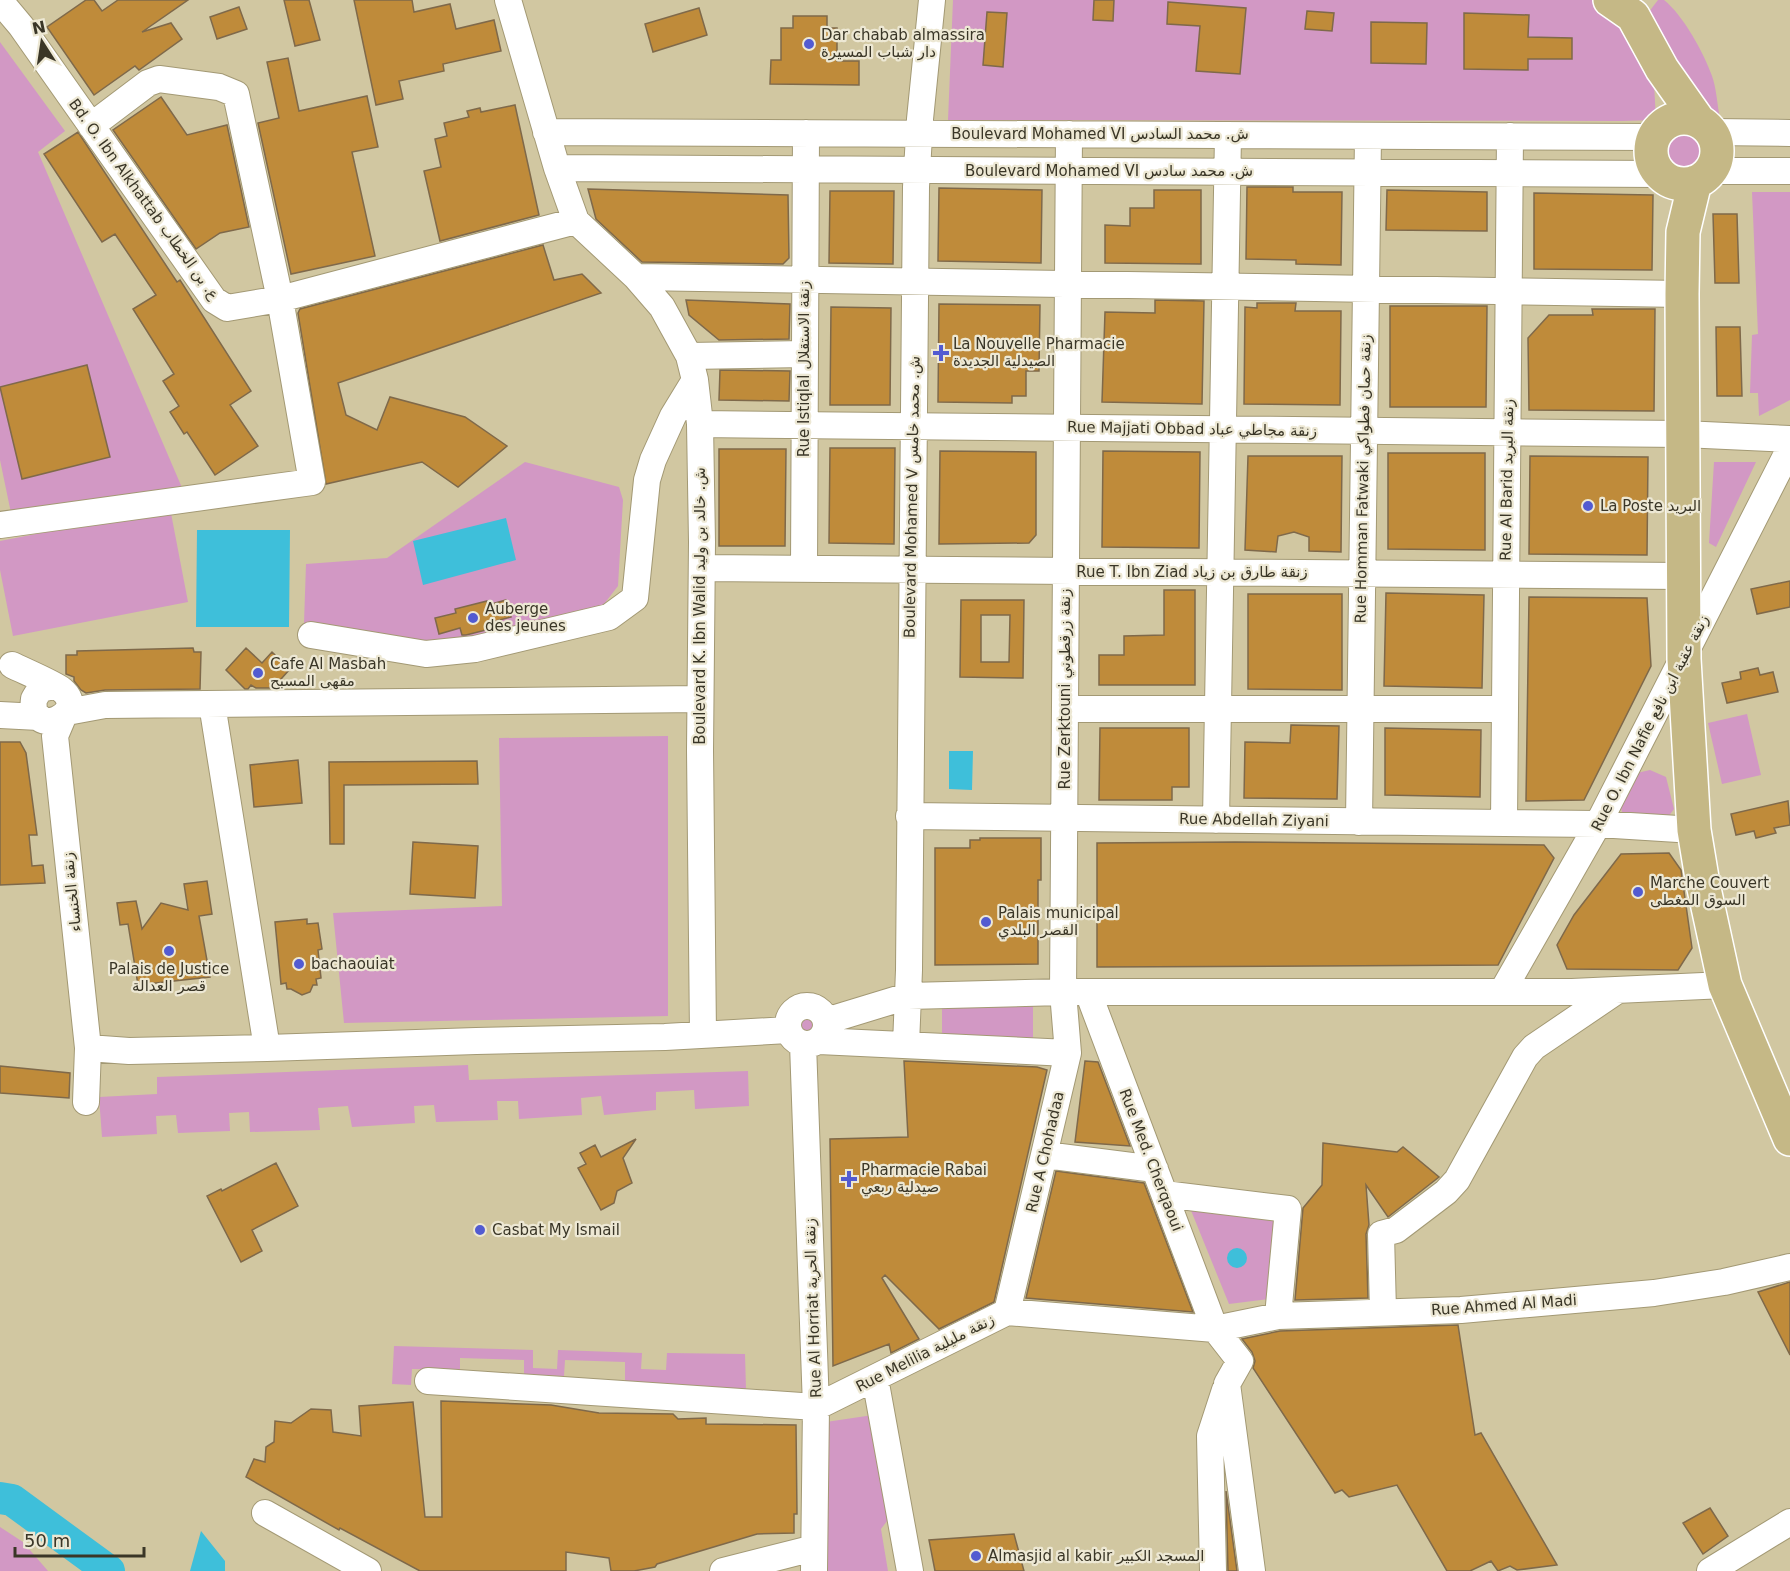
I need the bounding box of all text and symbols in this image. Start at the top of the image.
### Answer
north arrow [12,12,72,72]
text: N [30,17,48,39]
place label: Dar chabab almassira دار شباب المسيرة [821,26,985,61]
marker: Dar chabab almassira دار شباب المسيرة [802,37,816,51]
street label: Bd. O. Ibn Alkhattab ع. بن الخطاب [65,95,223,303]
street label: Boulevard Mohamed VI ش. محمد السادس [951,125,1249,143]
street label: Boulevard Mohamed VI ش. محمد سادس [965,162,1253,180]
street label: Rue Istiqlal زنقة الاستقلال [795,281,813,457]
street label: Rue Homman Fatwaki زنقة حمان فطواكي [1351,334,1376,624]
place label: La Nouvelle Pharmacie الصيدلية الجديدة [953,335,1125,370]
marker: La Nouvelle Pharmacie الصيدلية الجديدة [934,346,948,360]
street label: Boulevard Mohamed V ش. محمد خامس [901,356,923,638]
street label: Rue Al Barid زنقة البريد [1497,399,1517,561]
street label: Rue Majjati Obbad زنقة مجاطي عباد [1067,418,1317,441]
street label: Boulevard K. Ibn Walid ش. خالد بن وليد [691,467,709,745]
place label: La Poste البريد [1600,497,1701,515]
marker: La Poste البريد [1581,499,1595,513]
street label: Rue T. Ibn Ziad زنقة طارق بن زياد [1076,563,1308,581]
street label: Rue Zerktouni زنقة زرقطوني [1056,589,1075,789]
place label: Auberge des jeunes [485,600,566,635]
marker: Auberge des jeunes [466,611,480,625]
street label: Rue O. Ibn Nafie زنقة عقبة ابن نافع [1587,612,1713,834]
place label: Cafe Al Masbah مقهى المسبح [270,655,386,690]
marker: Cafe Al Masbah مقهى المسبح [251,666,265,680]
street label: Rue Abdellah Ziyani [1179,810,1329,830]
street label: زنقة الخنساء [59,851,85,933]
place label: Marche Couvert السوق المغطى [1650,874,1769,909]
marker: Marche Couvert السوق المغطى [1631,885,1645,899]
place label: Palais municipal القصر البلدي [998,904,1119,940]
marker: Palais municipal القصر البلدي [979,915,993,929]
marker: Palais de Justice قصر العدالة [162,944,176,958]
place label: bachaouiat [311,955,395,973]
marker: bachaouiat [292,957,306,971]
place label: Palais de Justice قصر العدالة [109,960,229,995]
street label: Rue Med. Cherqaoui [1116,1086,1186,1234]
street label: Rue A Chohadaa [1022,1090,1068,1214]
place label: Pharmacie Rabai صيدلية ربعي [861,1161,987,1197]
marker: Pharmacie Rabai صيدلية ربعي [842,1172,856,1186]
street label: Rue Al Horriat زنقة الحرية [801,1218,825,1398]
place label: Casbat My Ismail [492,1221,620,1239]
marker: Casbat My Ismail [473,1223,487,1237]
street label: Rue Ahmed Al Madi [1430,1291,1578,1319]
street label: Rue Melilia زنقة مليلية [853,1310,997,1396]
scale bar [15,1520,144,1558]
text: 50 m [24,1530,70,1551]
place label: Almasjid al kabir المسجد الكبير [988,1547,1205,1565]
marker: Almasjid al kabir المسجد الكبير [969,1549,983,1563]

